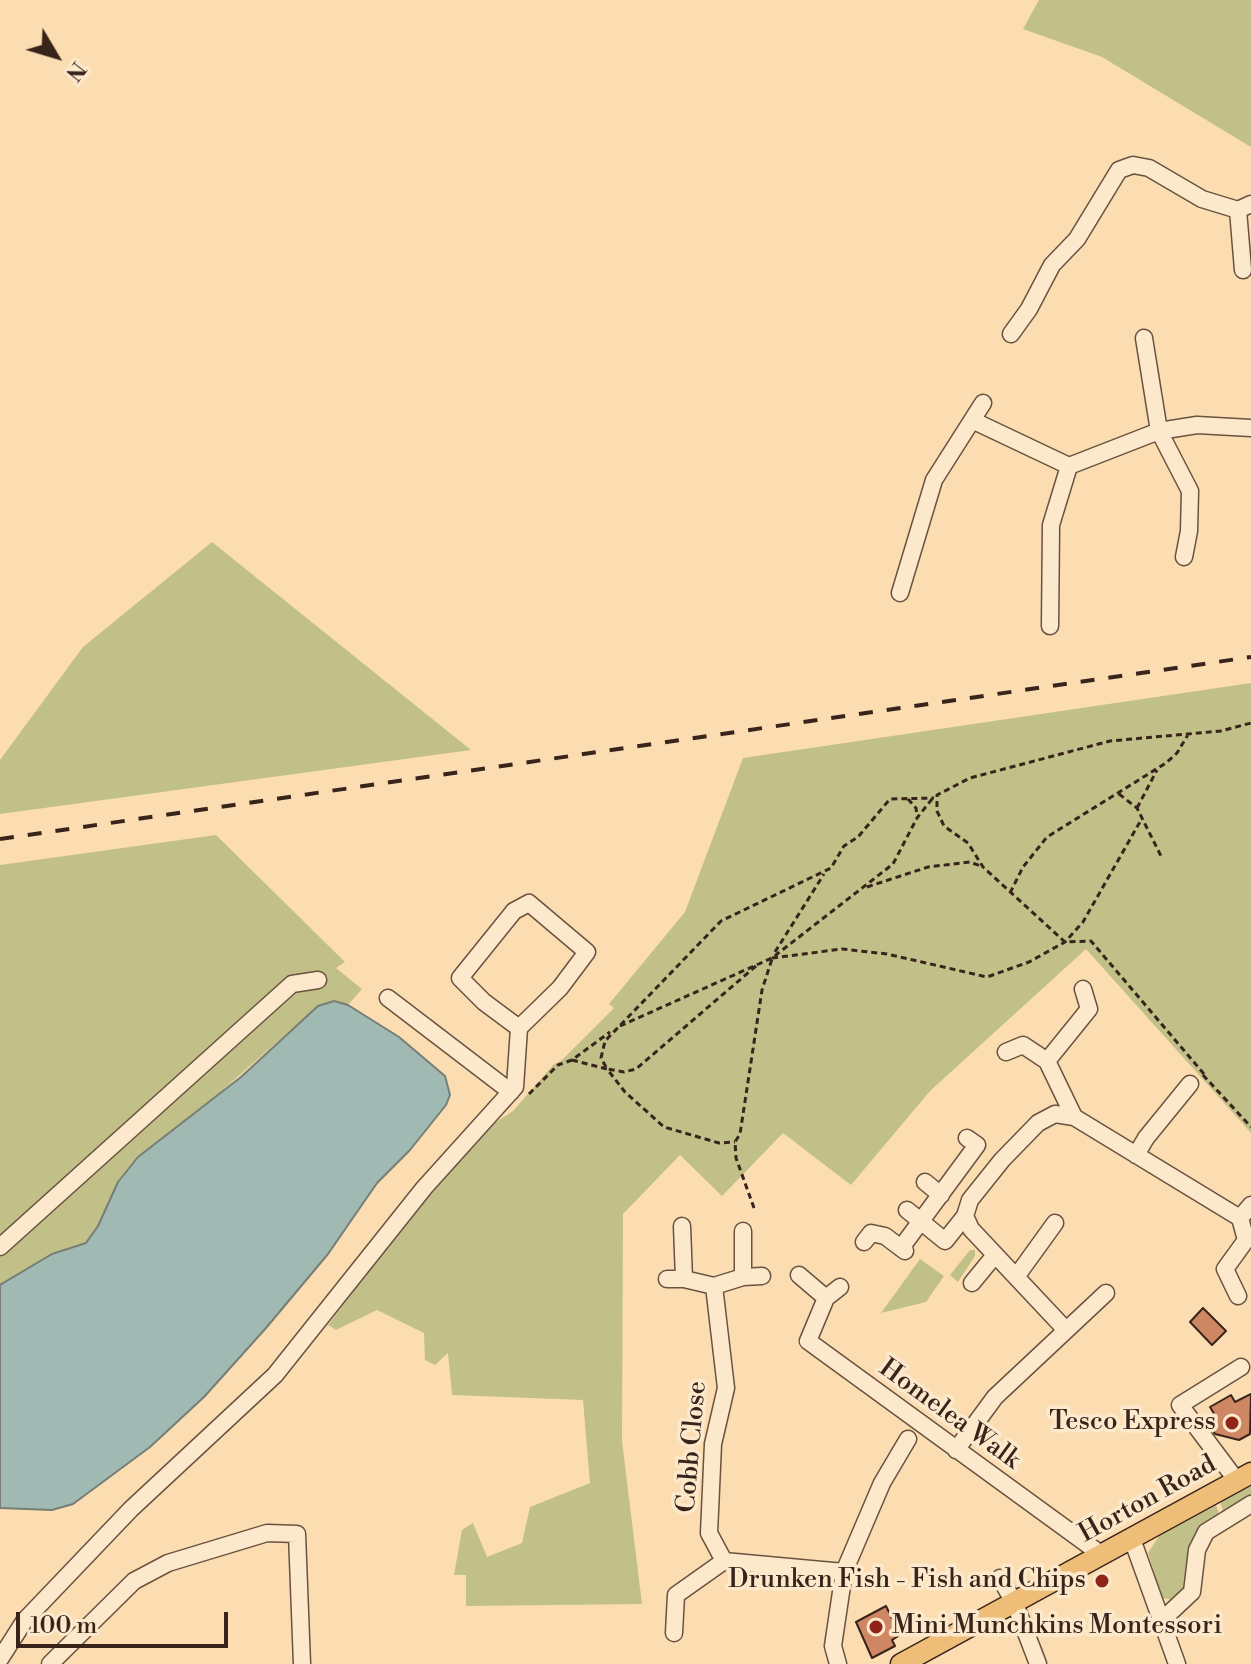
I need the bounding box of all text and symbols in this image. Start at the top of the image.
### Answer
north arrow [16,16,96,96]
text: N [59,56,91,86]
street label: Homelea Walk [872,1353,1026,1477]
street label: Cobb Close [672,1380,714,1514]
place label: Tesco Express [1049,1407,1216,1439]
marker: Tesco Express [1223,1414,1241,1432]
street label: Horton Road [1074,1449,1222,1551]
place label: Drunken Fish - Fish and Chips [728,1565,1086,1597]
marker: Drunken Fish - Fish and Chips [1093,1572,1111,1590]
scale bar [20,1596,232,1646]
text: 100 m [30,1611,97,1641]
place label: Mini Munchkins Montessori [892,1611,1222,1643]
marker: Mini Munchkins Montessori [867,1618,885,1636]

